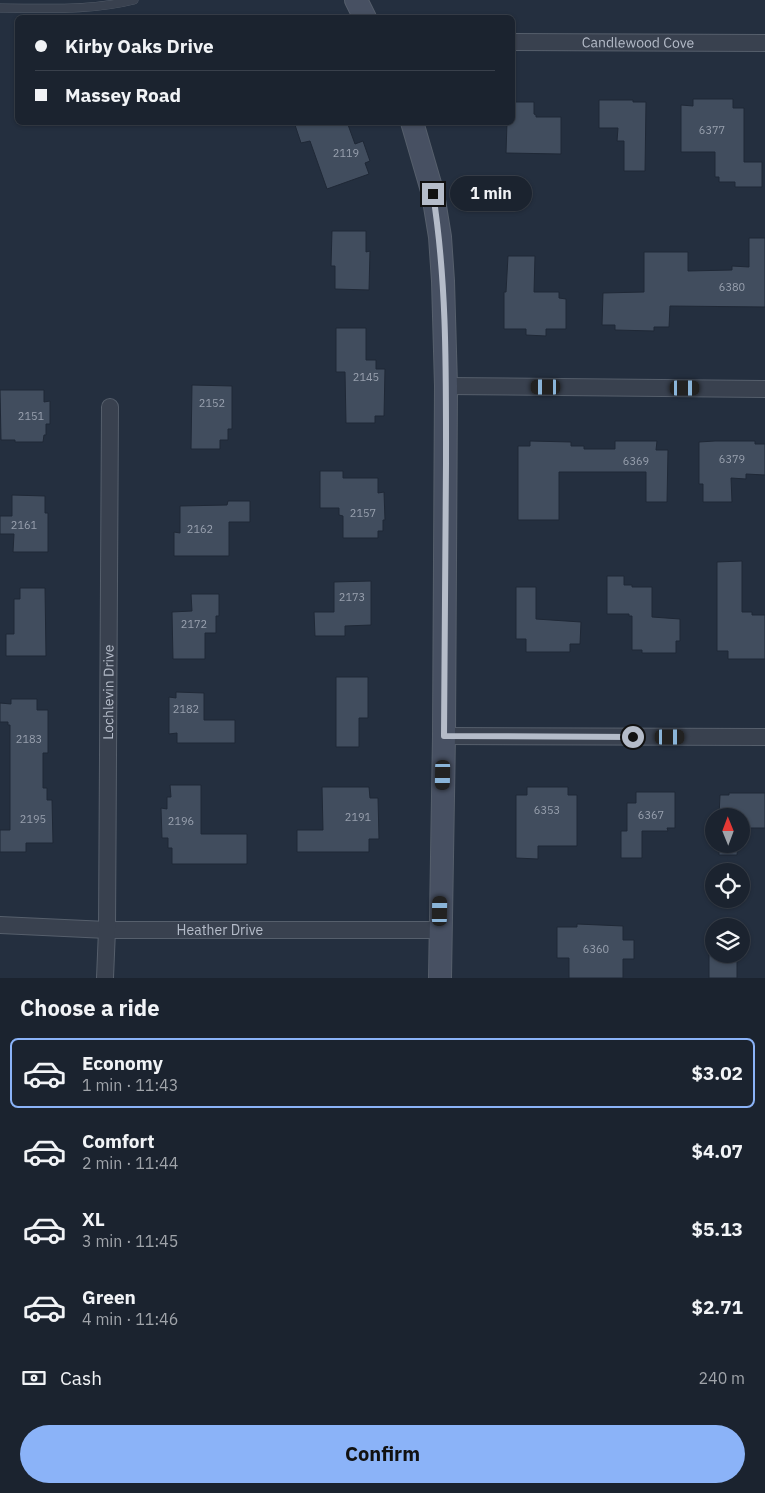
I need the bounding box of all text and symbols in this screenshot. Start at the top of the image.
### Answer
street label: Candlewood Cove [582,33,695,52]
text: Kirby Oaks Drive [65,34,214,58]
text: Massey Road [65,83,181,107]
house number: 6377 [699,123,725,137]
house number: 2119 [333,146,359,160]
callout: 1 min [450,176,533,212]
route end [422,183,444,205]
text: 1 min [470,183,512,203]
house number: 6380 [719,280,745,294]
house number: 2145 [353,370,379,384]
car [531,380,561,395]
car [670,381,700,396]
house number: 2152 [199,396,225,410]
house number: 2151 [18,409,45,423]
house number: 6379 [719,452,745,466]
house number: 6369 [623,454,649,468]
house number: 2157 [350,506,376,520]
house number: 2161 [11,518,38,532]
house number: 2162 [187,522,213,536]
house number: 2173 [339,590,365,604]
house number: 2172 [181,617,207,631]
street label: Lochlevin Drive [99,644,118,740]
house number: 2182 [173,702,199,716]
route start [622,726,644,748]
car [655,730,685,745]
house number: 2183 [16,732,42,746]
car [435,760,450,790]
house number: 6353 [534,803,560,817]
house number: 6367 [638,808,664,822]
north arrow [705,808,750,852]
map controls [705,808,750,963]
house number: 2191 [345,810,372,824]
house number: 2195 [20,812,46,826]
house number: 2196 [168,814,194,828]
button: locate [705,863,750,908]
car [432,896,447,926]
button: layers [705,918,750,963]
street label: Heather Drive [177,921,264,939]
house number: 6360 [583,942,609,956]
text: Choose a ride [20,993,160,1022]
icon: car [22,1051,67,1096]
text: Economy [82,1051,163,1075]
text: $3.02 [691,1061,743,1085]
text: 1 min · 11:43 [82,1075,178,1095]
icon: car [22,1129,67,1174]
text: Comfort [82,1129,155,1153]
text: $4.07 [691,1139,743,1163]
text: 2 min · 11:44 [82,1153,178,1173]
icon: car [22,1207,67,1252]
text: XL [82,1207,105,1231]
text: $5.13 [691,1217,743,1241]
text: 3 min · 11:45 [82,1231,178,1251]
icon: car [22,1285,67,1330]
text: Green [82,1285,136,1309]
text: $2.71 [691,1295,743,1319]
text: 4 min · 11:46 [82,1309,178,1329]
icon: cash [20,1364,48,1392]
text: Cash [60,1366,102,1390]
text: 240 m [698,1368,745,1388]
button: Confirm [20,1425,745,1483]

